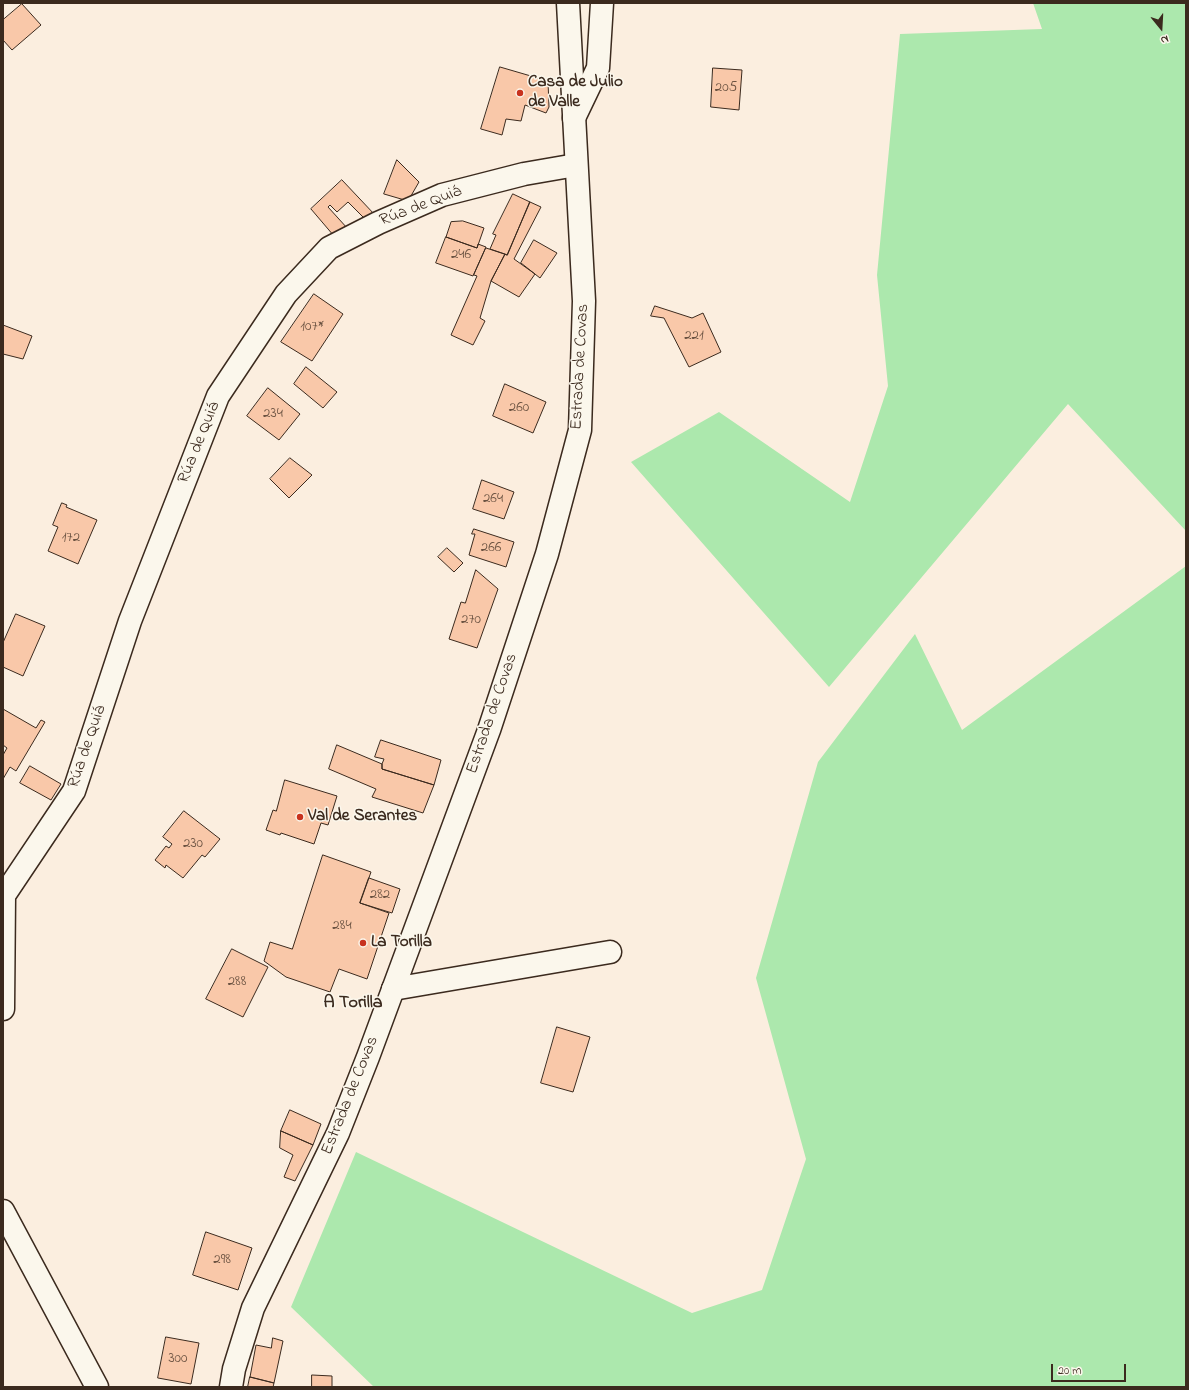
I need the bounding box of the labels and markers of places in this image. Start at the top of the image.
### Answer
place label: Casa de Julio de Valle [528,73,623,113]
marker: Casa de Julio de Valle [515,88,525,98]
place label: Val de Serantes [308,807,417,827]
marker: Val de Serantes [295,812,305,822]
place label: La Torilla [371,933,432,953]
marker: La Torilla [358,938,368,948]

